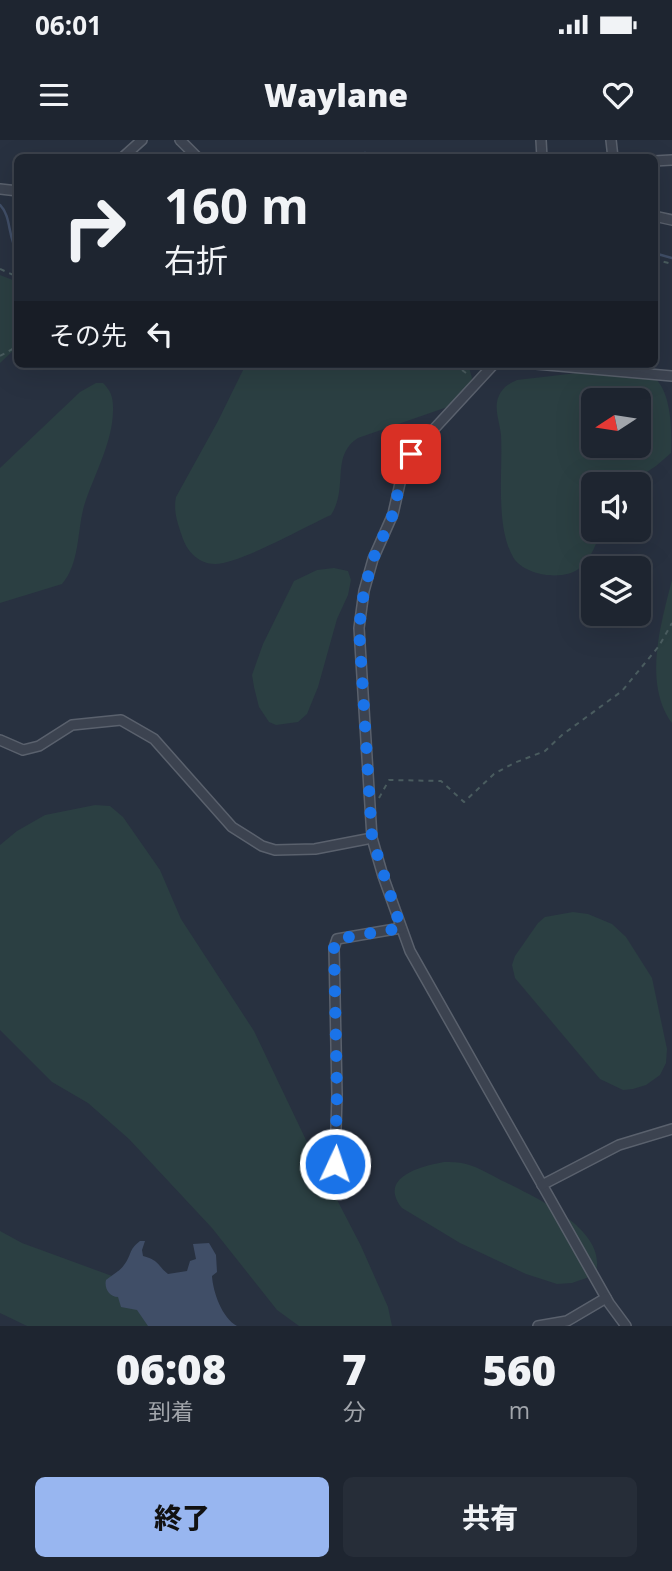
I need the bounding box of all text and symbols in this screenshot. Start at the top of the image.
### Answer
text: 06:01 [35,7,102,43]
text: Waylane [264,73,408,116]
icon: menu [35,76,73,114]
icon: heart [599,76,637,114]
text: 160 m [164,172,309,238]
icon: right [49,182,140,273]
text: 右折 [164,238,228,281]
icon: left [141,315,179,353]
text: その先 [49,317,127,353]
north arrow [581,388,651,458]
map controls [581,388,651,626]
pin [381,424,441,484]
icon: arrive [392,435,430,473]
button: sound [581,472,651,542]
button: layers [581,556,651,626]
position arrow [298,1127,372,1201]
text: 06:08 [116,1340,226,1397]
text: 7 [342,1340,367,1397]
text: 560 [482,1341,556,1398]
text: m [509,1394,530,1426]
text: 到着 [148,1395,194,1427]
text: 分 [343,1395,366,1427]
button: 終了 [35,1477,329,1557]
button: 共有 [343,1477,637,1557]

